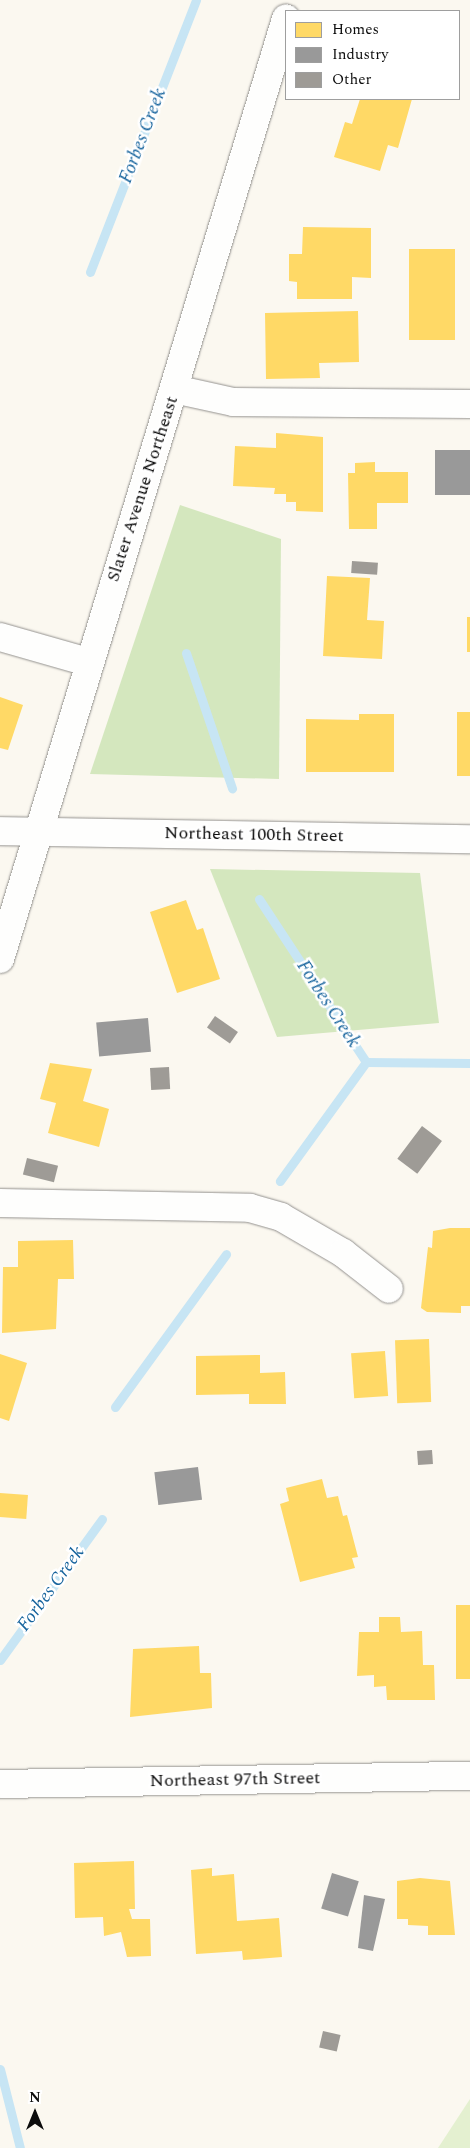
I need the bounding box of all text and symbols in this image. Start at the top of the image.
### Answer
legend [285,10,460,100]
text: Homes [332,18,379,41]
text: Industry [332,43,388,66]
text: Other [332,68,371,91]
water label: Forbes Creek [114,85,172,187]
street label: Slater Avenue Northeast [103,393,183,585]
street label: Northeast 100th Street [164,823,344,847]
water label: Forbes Creek [291,956,365,1052]
water label: Forbes Creek [12,1542,90,1636]
street label: Northeast 97th Street [149,1768,321,1792]
text: N [29,2087,41,2108]
north arrow [10,2088,60,2138]

